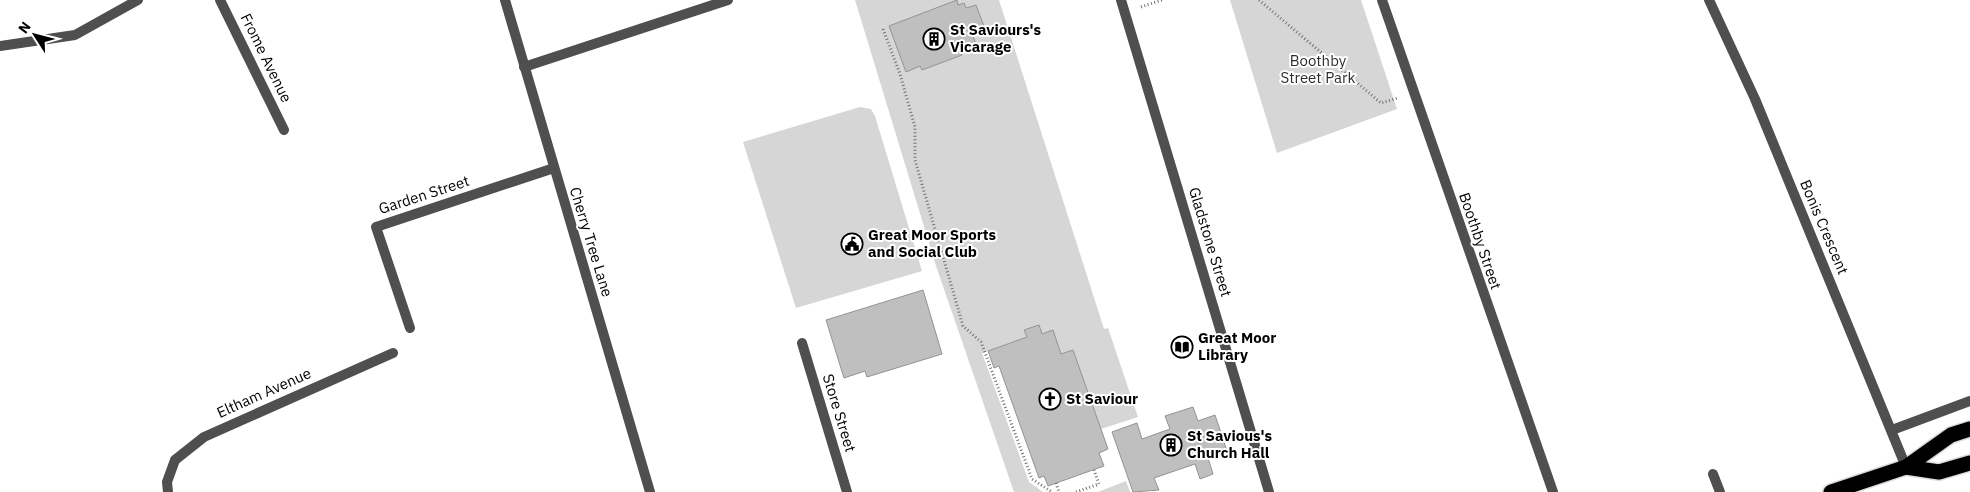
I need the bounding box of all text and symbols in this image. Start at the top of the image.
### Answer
north arrow [10,10,60,60]
street label: Frome Avenue [237,10,296,105]
text: N [14,18,35,37]
place label: St Saviours's Vicarage [950,20,1042,56]
building icon: St Saviours's Vicarage [922,27,946,51]
park label: Boothby Street Park [1280,51,1356,87]
street label: Garden Street [376,171,471,218]
street label: Bonis Crescent [1796,177,1853,277]
street label: Cherry Tree Lane [566,185,617,299]
street label: Gladstone Street [1185,185,1236,299]
street label: Boothby Street [1455,190,1506,292]
place label: Great Moor Sports and Social Club [868,225,997,261]
public building icon: Great Moor Sports and Social Club [840,232,864,256]
place label: Great Moor Library [1198,328,1276,364]
library icon: Great Moor Library [1170,335,1194,359]
street label: Eltham Avenue [214,363,314,422]
street label: Store Street [819,372,860,454]
church icon: St Saviour [1038,387,1062,411]
place label: St Saviour [1066,389,1138,408]
place label: St Savious's Church Hall [1187,426,1273,462]
building icon: St Savious's Church Hall [1159,433,1183,457]

